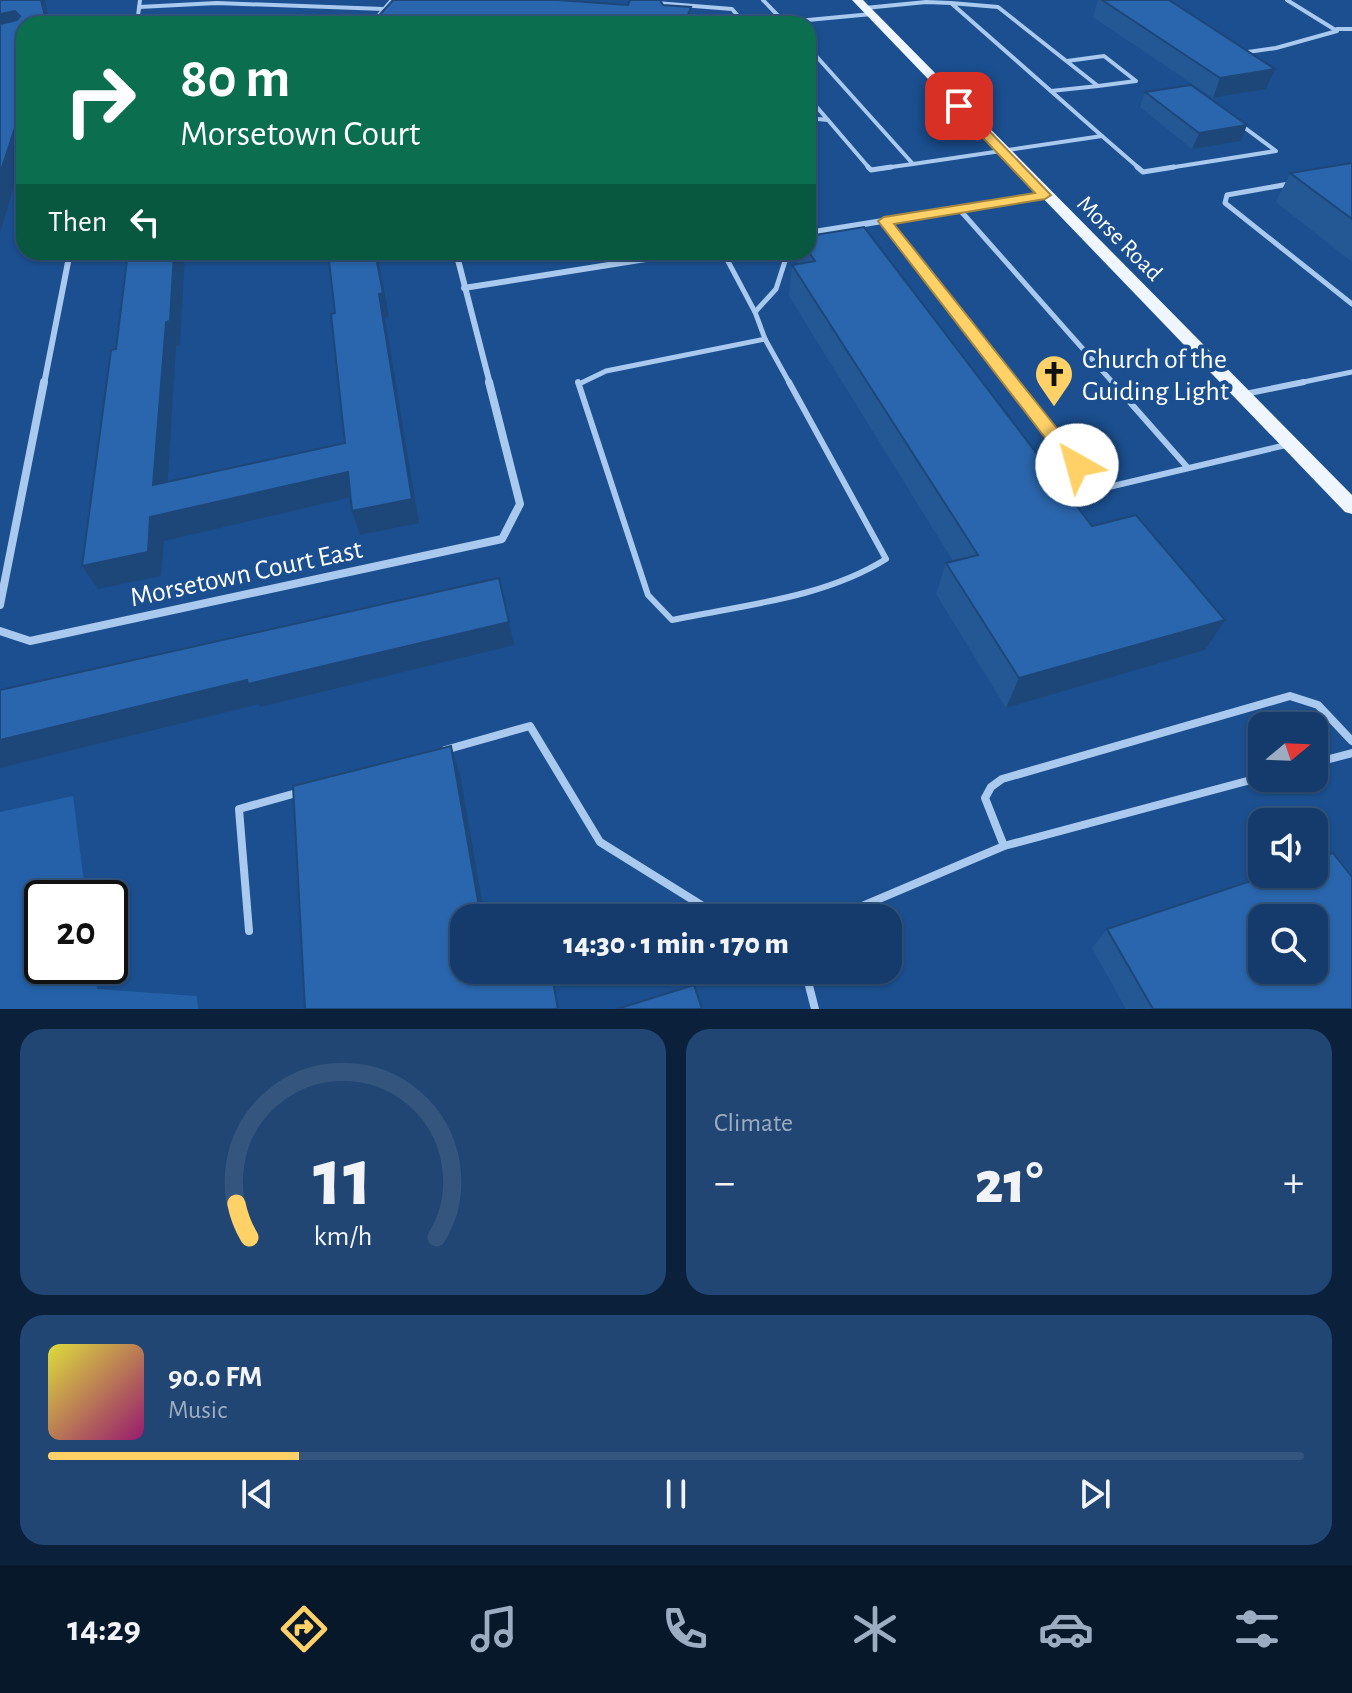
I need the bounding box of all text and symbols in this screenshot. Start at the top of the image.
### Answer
icon: right [48,48,152,152]
text: 80 m [180,51,290,107]
pin [925,72,993,140]
icon: arrive [937,84,981,128]
text: Morsetown Court [180,116,420,152]
street label: Morse Road [1072,192,1166,286]
icon: left [123,200,167,244]
text: Then [48,207,107,237]
place label: Church of the Guiding Light [1082,346,1229,406]
church icon: Church of the Guiding Light [1033,353,1075,408]
position arrow [1035,423,1119,507]
street label: Morsetown Court East [128,536,365,612]
north arrow [1248,712,1328,792]
map controls [1248,712,1328,984]
button: sound [1248,808,1328,888]
speed limit sign: 20 [24,880,128,984]
button: search [1248,904,1328,984]
text: 14:30 · 1 min · 170 m [563,929,789,959]
text: Climate [714,1110,793,1136]
text: 11 [313,1137,373,1221]
text: 21° [975,1154,1043,1214]
text: − [714,1161,735,1205]
text: + [1283,1161,1304,1205]
text: km/h [314,1222,372,1251]
text: 90.0 FM [168,1362,262,1392]
text: Music [168,1397,227,1423]
icon: previous [235,1472,279,1516]
icon: pause [654,1472,698,1516]
icon: next [1073,1472,1117,1516]
icon: directions [276,1601,332,1657]
icon: music [466,1601,522,1657]
icon: phone [657,1601,713,1657]
icon: climate [847,1601,903,1657]
icon: car [1038,1601,1094,1657]
icon: filters [1229,1601,1285,1657]
text: 14:29 [67,1611,141,1647]

